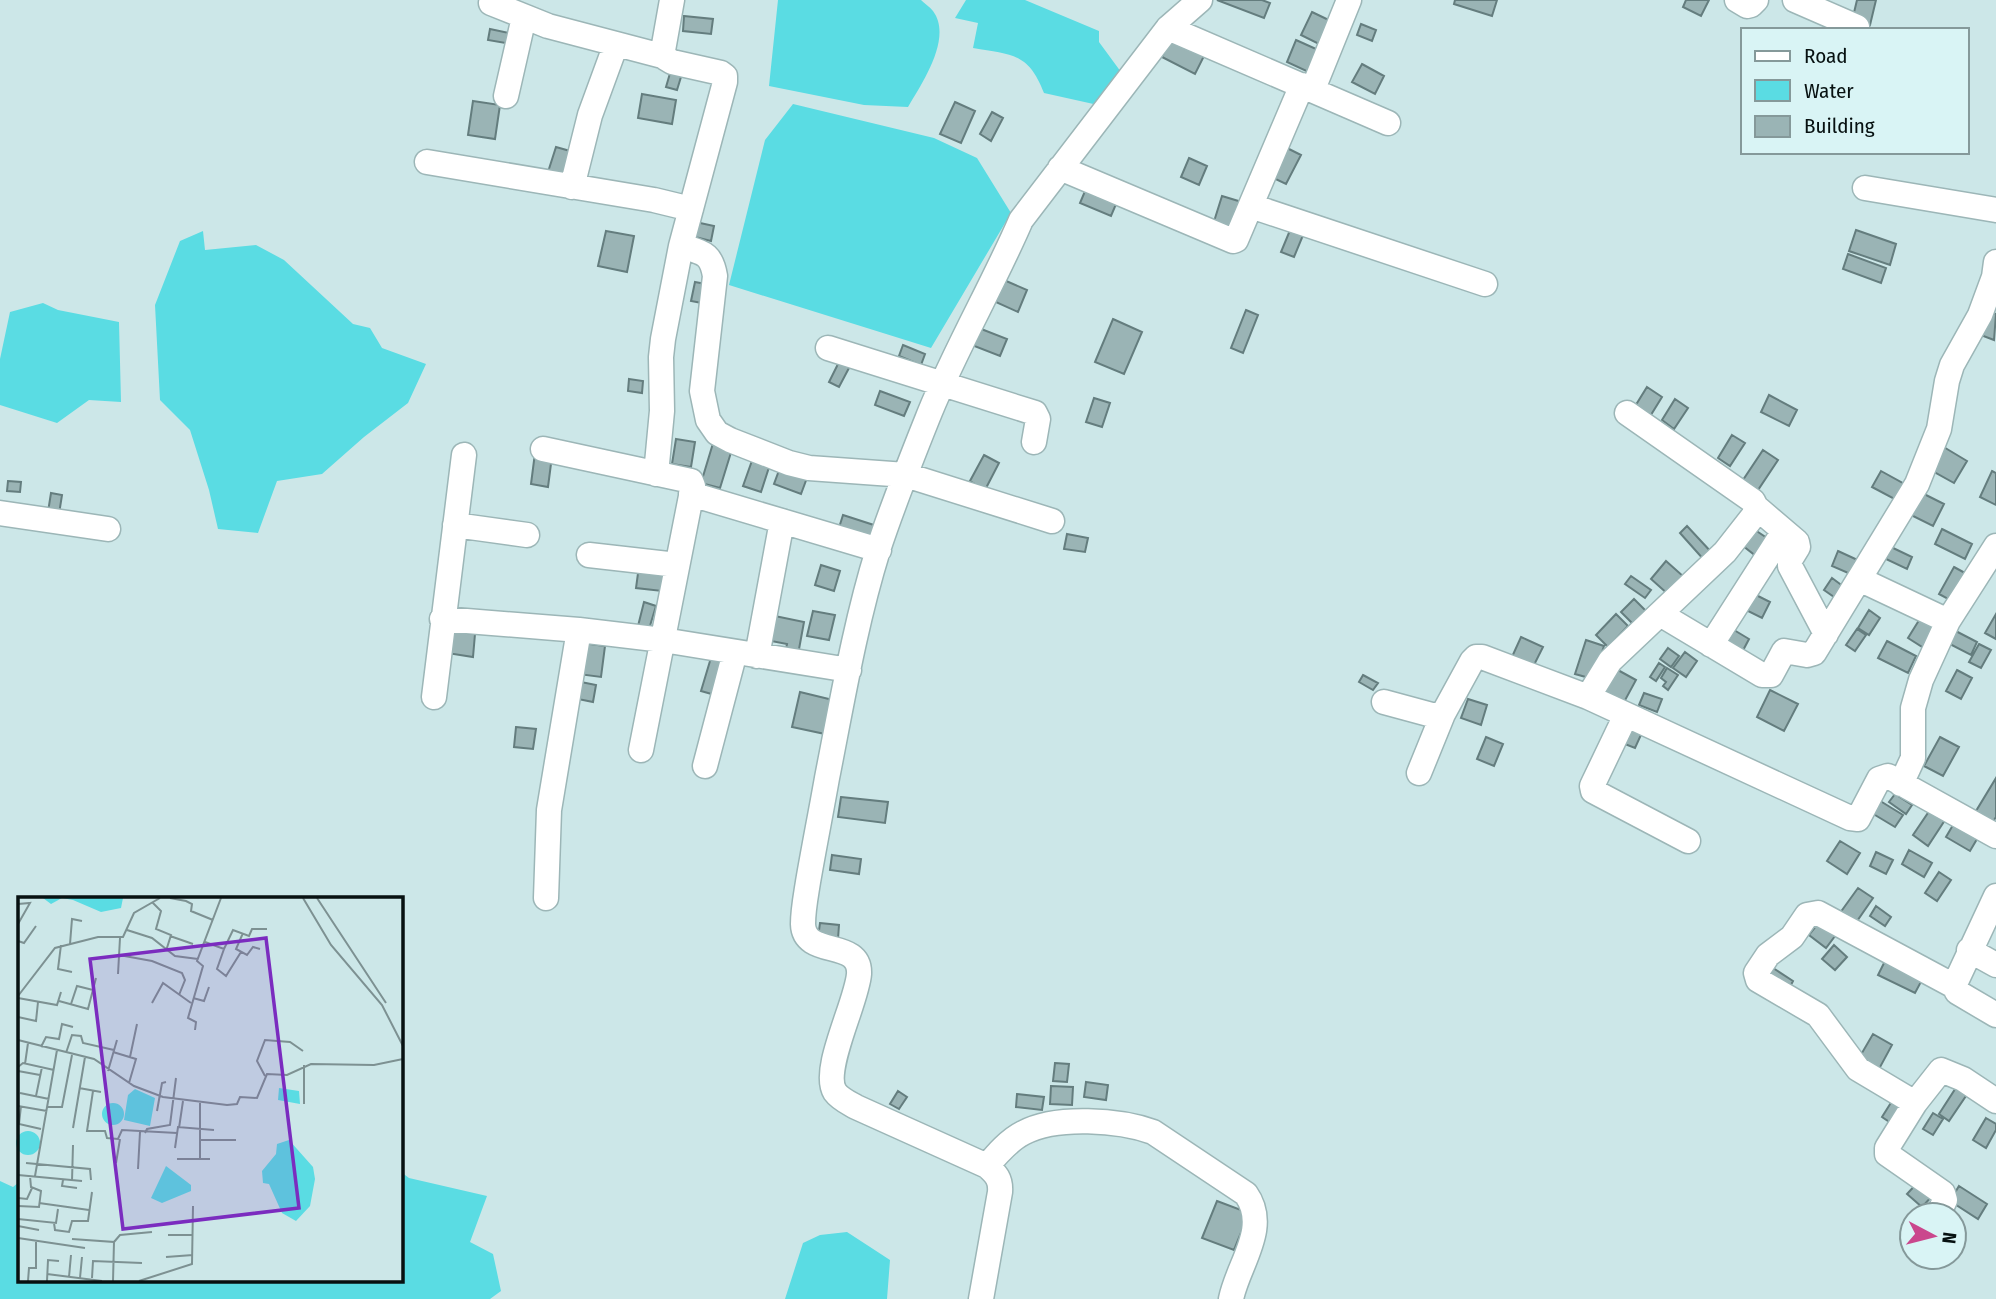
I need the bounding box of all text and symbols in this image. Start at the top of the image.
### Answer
legend [1741,28,1968,154]
text: Road [1804,43,1848,69]
text: Water [1804,78,1854,104]
text: Building [1804,113,1875,139]
inset map [18,897,402,1282]
north arrow [1898,1201,1968,1271]
text: N [1937,1231,1961,1245]

